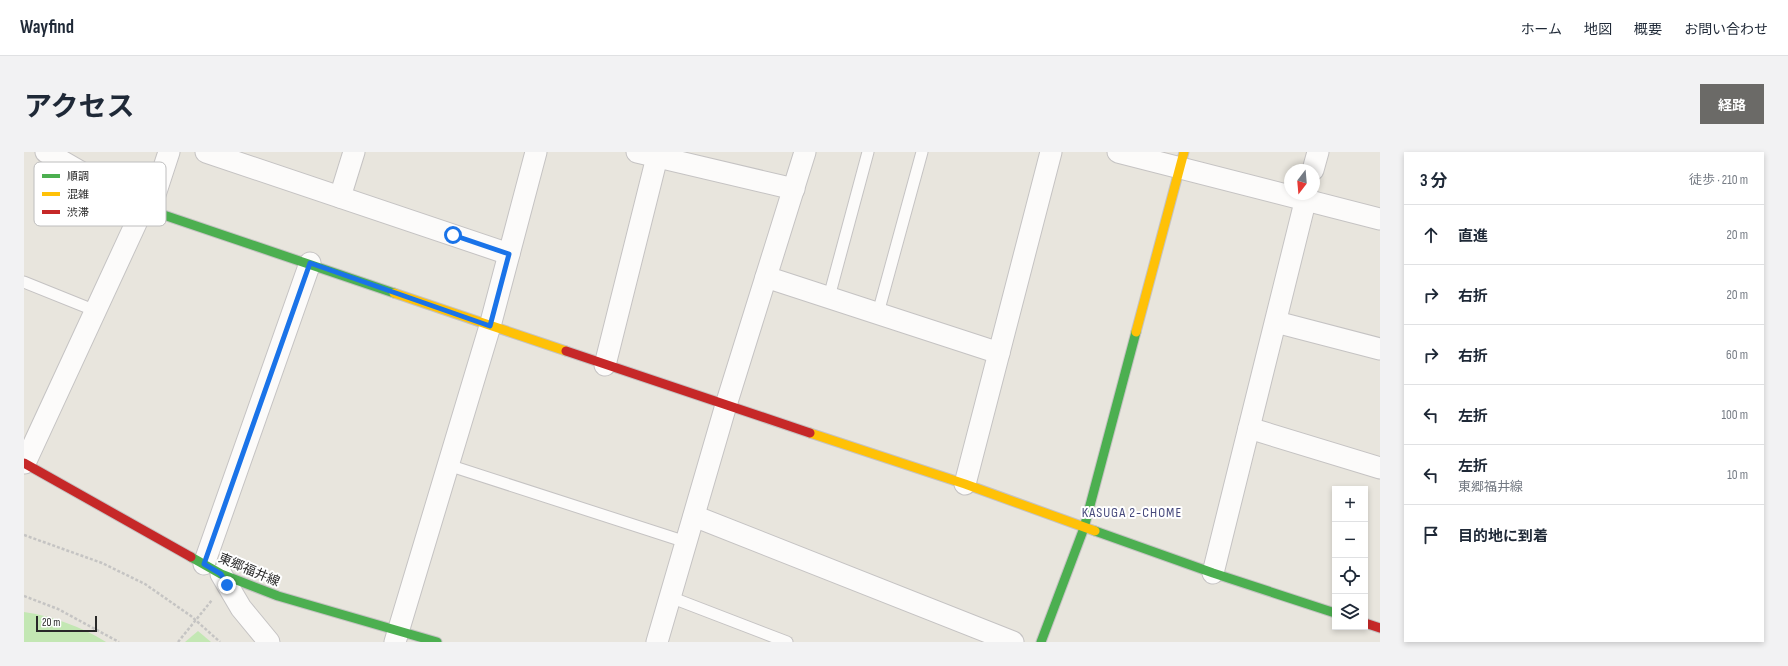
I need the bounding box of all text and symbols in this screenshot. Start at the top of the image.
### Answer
text: Wayfind [20,16,74,39]
text: ホーム [1520,21,1562,38]
text: 地図 [1584,21,1612,38]
text: 概要 [1634,21,1662,38]
text: お問い合わせ [1684,21,1768,38]
button: 経路 [1700,84,1764,124]
text: アクセス [24,91,135,124]
legend [34,162,166,226]
north arrow [1284,164,1320,200]
text: 順調 [67,170,89,183]
text: 3 分 [1420,171,1447,191]
text: 徒歩 · 210 m [1689,172,1748,188]
text: 混雑 [67,188,89,201]
text: 渋滞 [67,206,89,219]
icon: ahead [1420,224,1442,246]
route start [444,226,462,244]
text: 直進 [1458,227,1488,246]
text: 20 m [1726,227,1748,243]
icon: right [1420,284,1442,306]
text: 右折 [1458,287,1488,306]
text: 20 m [1726,287,1748,303]
icon: right [1420,344,1442,366]
text: 右折 [1458,347,1488,366]
text: 60 m [1726,347,1748,363]
icon: left [1420,404,1442,426]
text: 左折 [1458,407,1488,426]
text: 100 m [1721,407,1748,423]
text: 左折 [1458,457,1488,476]
icon: left [1420,464,1442,486]
text: 10 m [1727,467,1748,483]
text: 東郷福井線 [1458,479,1523,495]
map controls [1332,486,1368,630]
button: + [1332,486,1368,522]
district label: KASUGA 2-CHOME [1082,504,1182,521]
button: − [1332,522,1368,558]
icon: arrive [1420,524,1442,546]
text: 目的地に到着 [1458,527,1548,546]
street label: 東郷福井線 [216,550,282,590]
button: locate [1332,558,1368,594]
route end [218,576,236,594]
button: layers [1332,594,1368,630]
scale bar [36,614,97,633]
text: 20 m [42,616,60,629]

